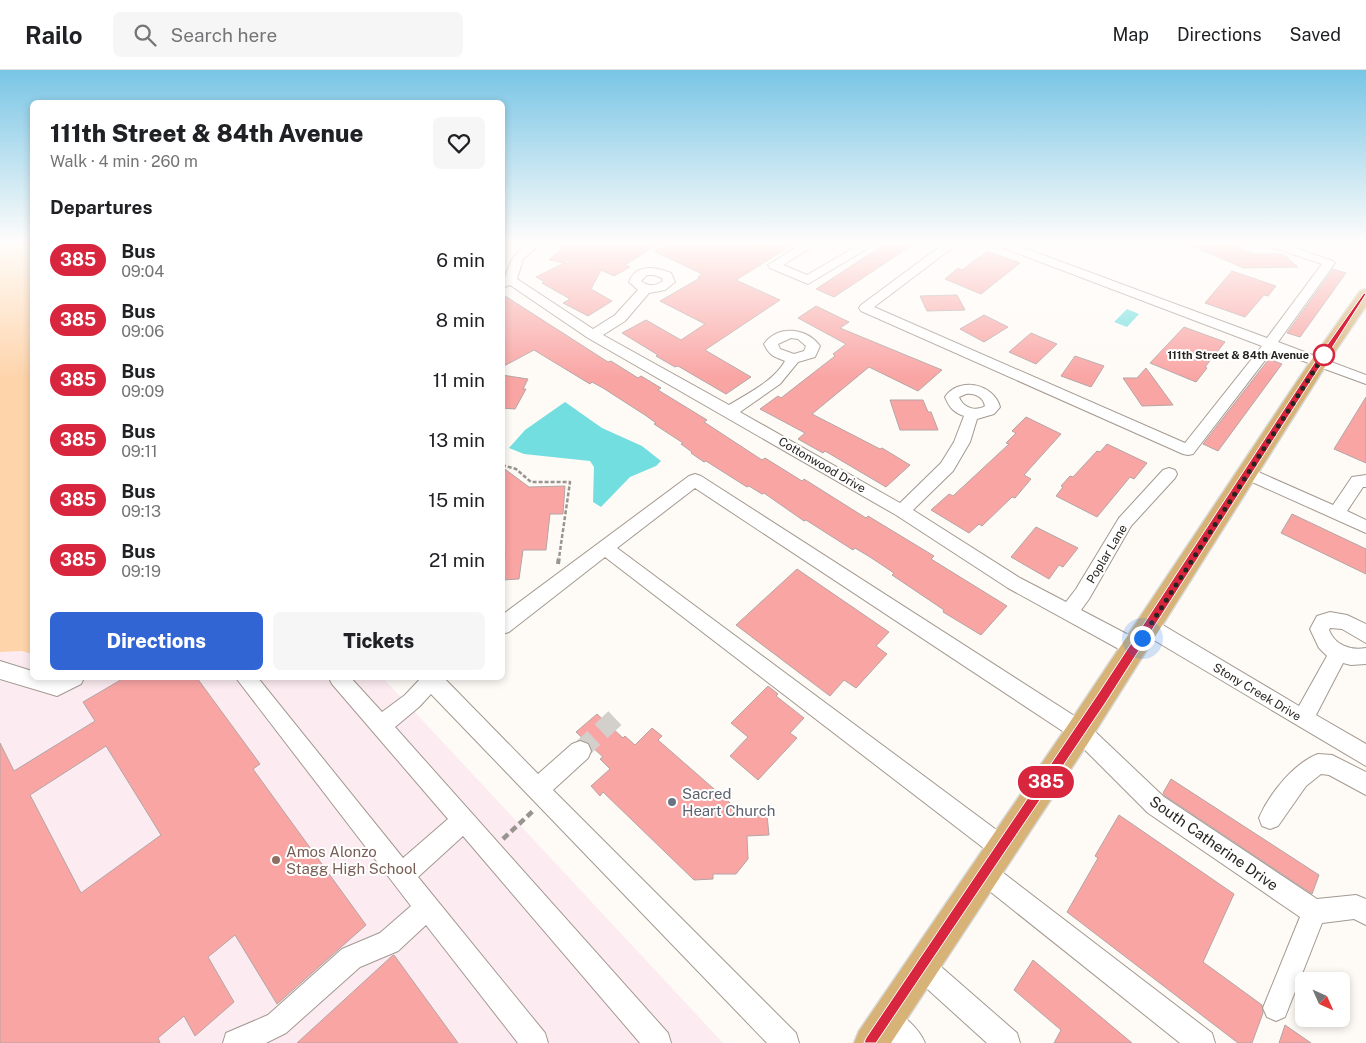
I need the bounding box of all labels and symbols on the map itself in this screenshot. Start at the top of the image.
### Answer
marker: 111th Street & 84th Avenue [1313,344,1335,366]
place label: 111th Street & 84th Avenue [1167,349,1309,361]
street label: Cottonwood Drive [776,434,868,496]
street label: Poplar Lane [1084,522,1130,586]
your location [1130,626,1155,651]
street label: Stony Creek Drive [1211,660,1304,724]
line badge: 385 [1017,766,1075,798]
place label: Sacred Heart Church [682,785,775,819]
street label: South Catherine Drive [1147,792,1281,894]
marker: Sacred Heart Church [666,796,678,808]
place label: Amos Alonzo Stagg High School [286,843,417,877]
marker: Amos Alonzo Stagg High School [270,854,282,866]
north arrow [1295,972,1350,1028]

